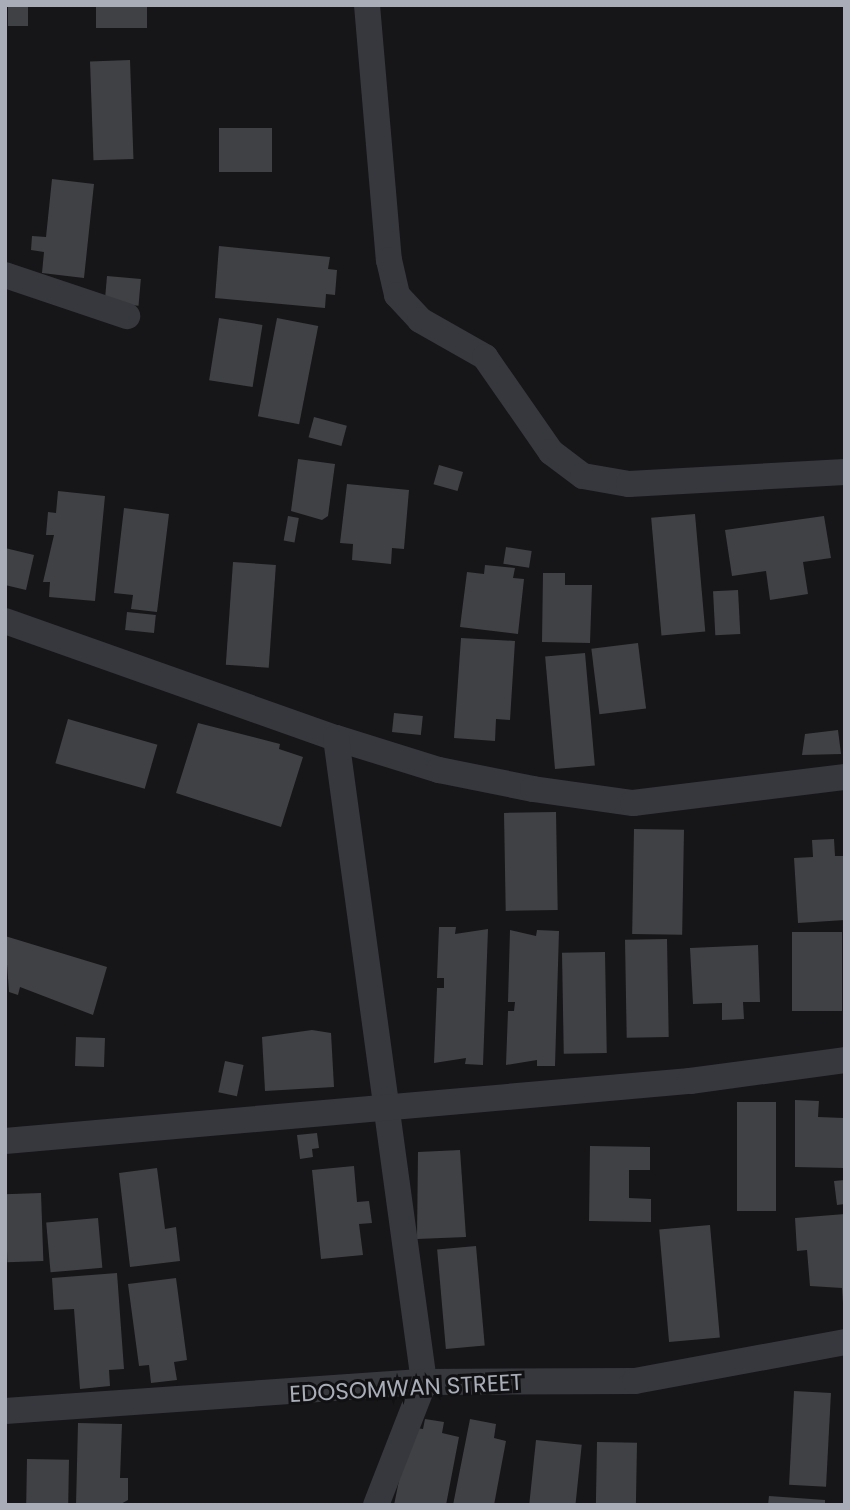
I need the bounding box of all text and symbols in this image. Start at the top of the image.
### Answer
street label: EDOSOMWAN STREET [289,1368,523,1408]

